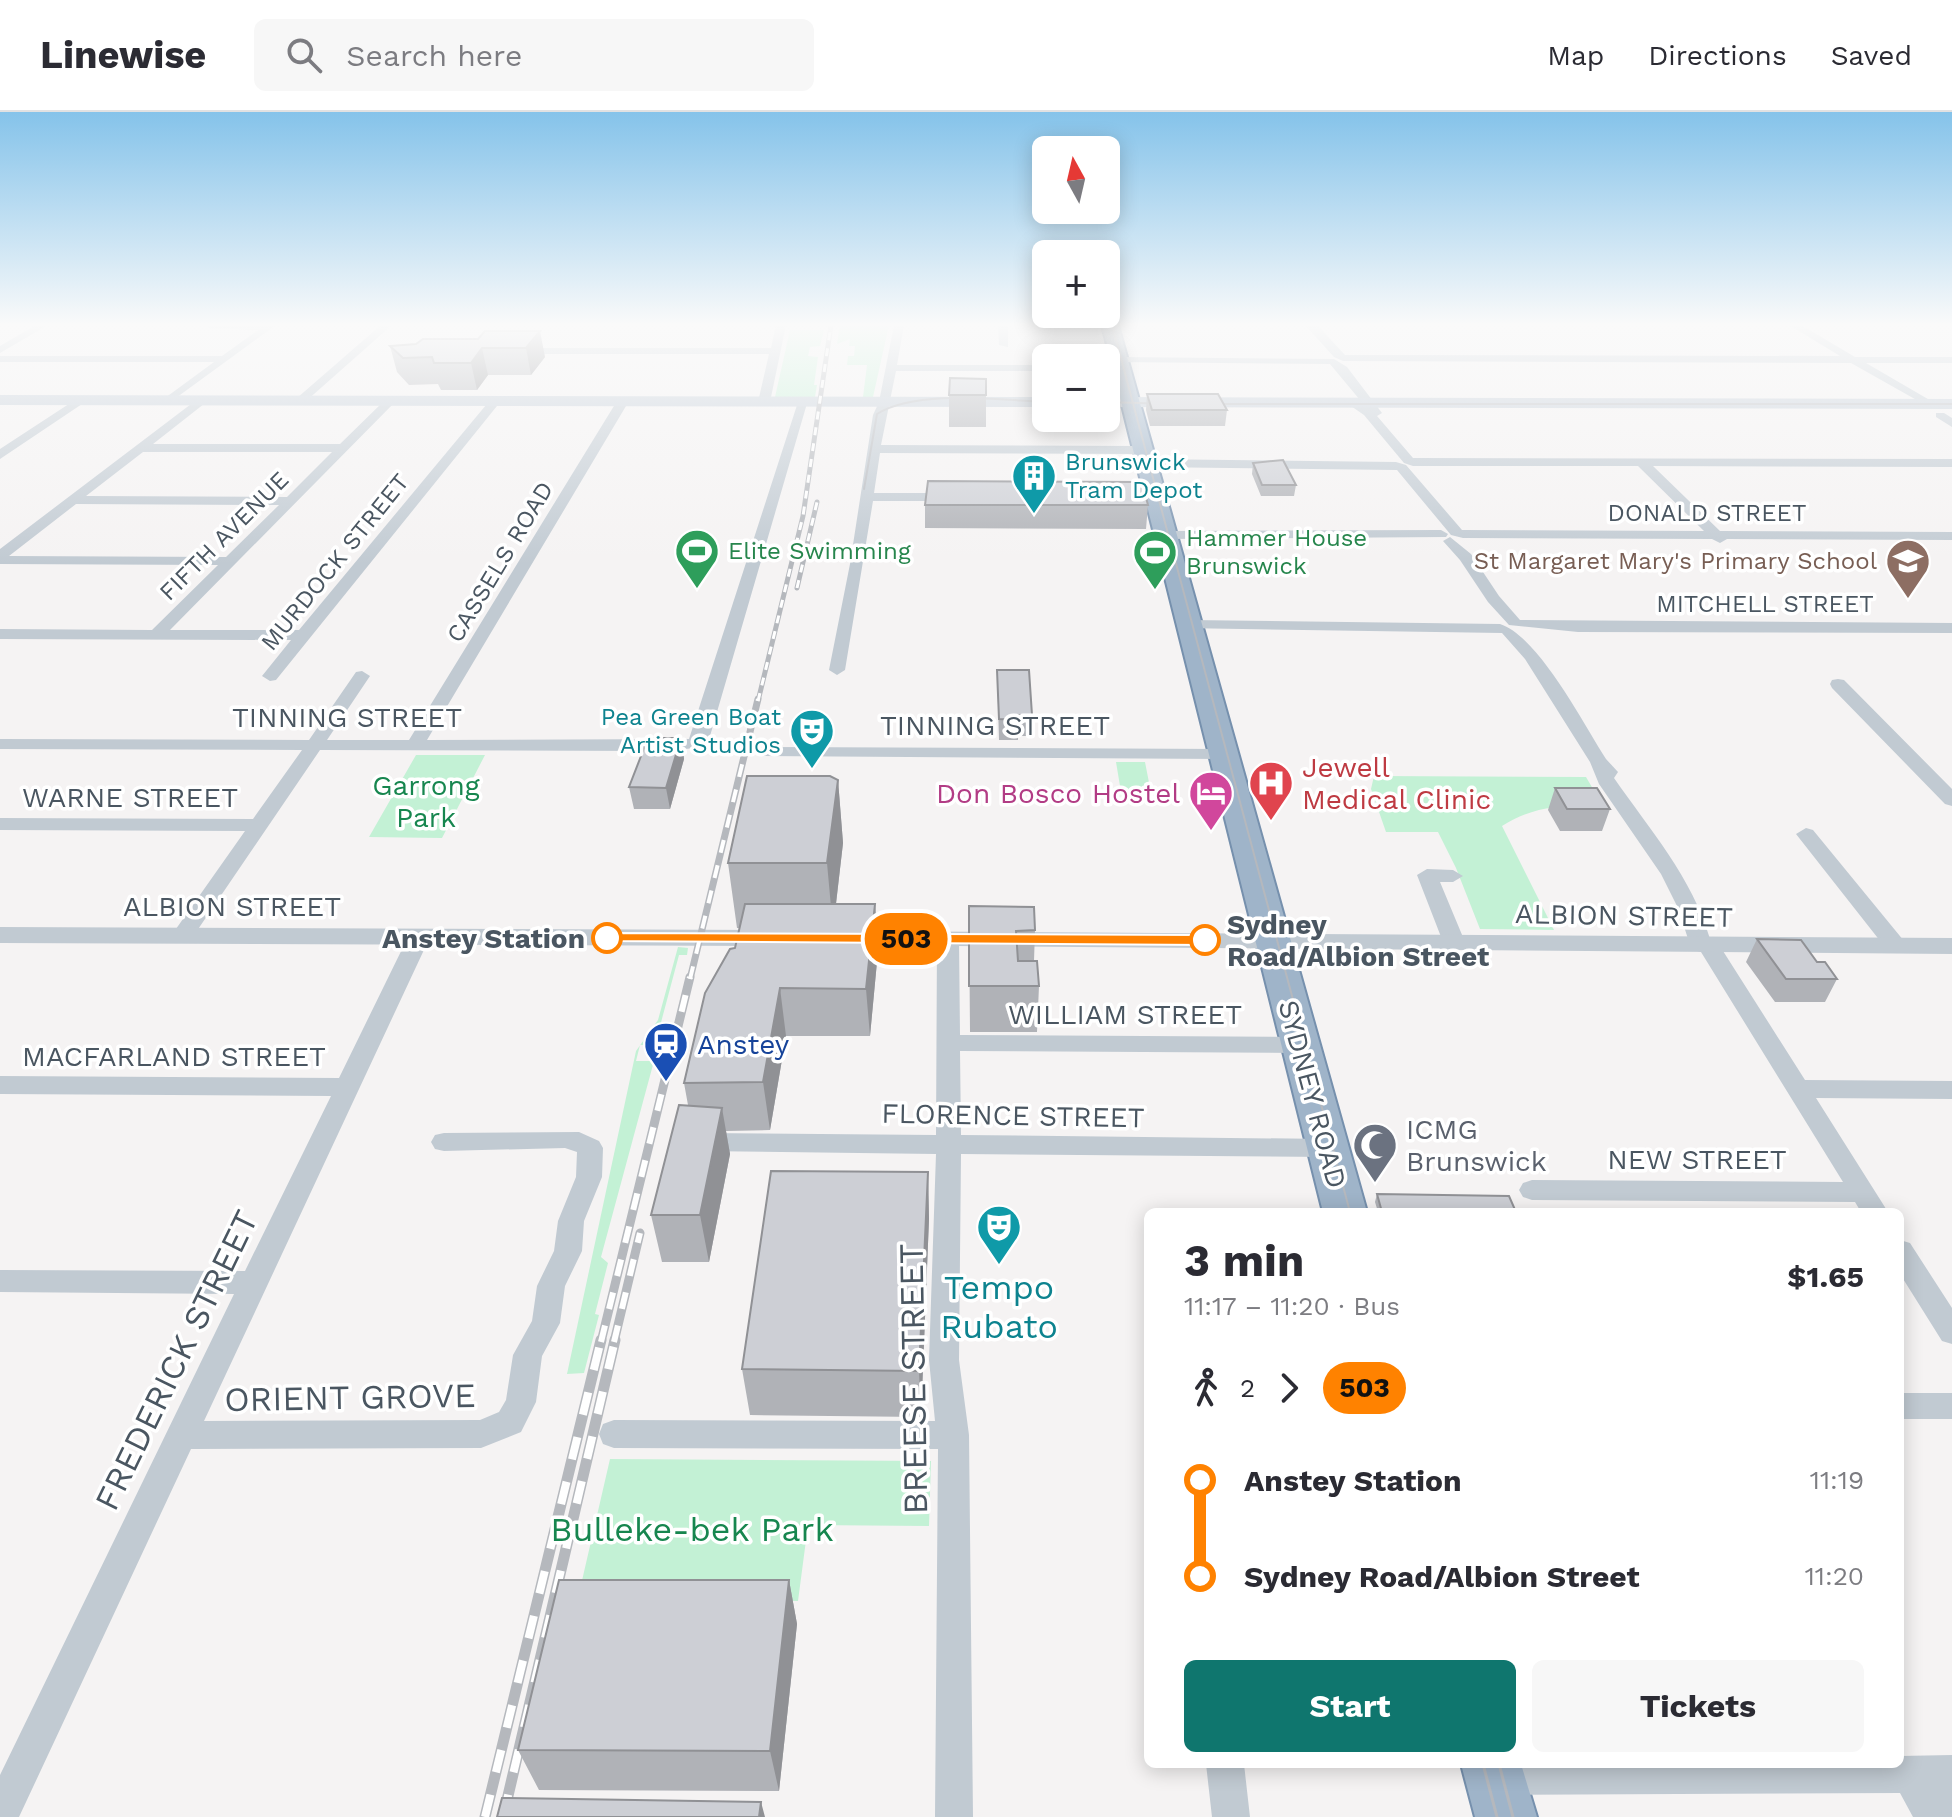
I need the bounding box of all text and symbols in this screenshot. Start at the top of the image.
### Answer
search box [254,19,814,91]
text: Linewise [40,33,206,77]
icon: search [282,33,326,77]
text: Search here [346,38,522,73]
text: Map [1547,39,1604,72]
text: Directions [1648,39,1787,72]
text: Saved [1831,39,1912,72]
north arrow [1032,136,1120,224]
map controls [1032,136,1120,432]
button: + [1032,240,1120,328]
button: − [1032,344,1120,432]
place label: Brunswick Tram Depot [1065,448,1202,504]
building icon: Brunswick Tram Depot [1010,452,1058,515]
street label: FIFTH AVENUE [154,466,294,606]
street label: MURDOCK STREET [255,468,415,656]
street label: CASSELS ROAD [441,477,559,647]
street label: DONALD STREET [1608,499,1806,527]
place label: Hammer House Brunswick [1186,524,1367,580]
sports icon: Elite Swimming [673,527,721,590]
sports icon: Hammer House Brunswick [1131,528,1179,591]
place label: Elite Swimming [728,537,911,565]
school or university icon: St Margaret Mary's Primary School [1884,537,1932,600]
place label: St Margaret Mary's Primary School [1474,547,1878,575]
street label: MITCHELL STREET [1656,590,1874,618]
street label: TINNING STREET [232,701,462,734]
place label: Pea Green Boat Artist Studios [601,703,781,759]
theatre icon: Pea Green Boat Artist Studios [788,707,836,770]
street label: TINNING STREET [880,709,1110,742]
place label: Jewell Medical Clinic [1302,751,1491,816]
hospital icon: Jewell Medical Clinic [1247,759,1295,822]
park label: Garrong Park [372,769,480,834]
hotel icon: Don Bosco Hostel [1187,769,1235,832]
place label: Don Bosco Hostel [936,777,1180,810]
street label: WARNE STREET [22,781,238,814]
street label: ALBION STREET [123,890,341,923]
street label: ALBION STREET [1515,897,1733,934]
place label: Sydney Road/Albion Street [1227,908,1489,973]
line badge: 503 [860,913,952,965]
place label: Anstey Station [382,922,585,955]
text: 503 [881,922,931,955]
marker: Anstey Station [592,923,622,953]
marker: Sydney Road/Albion Street [1190,925,1220,955]
street label: SYDNEY ROAD [1272,996,1353,1192]
street label: WILLIAM STREET [1008,998,1242,1031]
station icon: Anstey [642,1020,690,1083]
place label: Anstey [697,1028,790,1061]
street label: MACFARLAND STREET [22,1040,326,1073]
street label: FLORENCE STREET [881,1097,1145,1134]
place label: ICMG Brunswick [1406,1113,1547,1178]
mosque icon: ICMG Brunswick [1351,1121,1399,1184]
street label: NEW STREET [1607,1143,1787,1176]
theatre icon: Tempo Rubato [975,1203,1023,1266]
street label: FREDERICK STREET [86,1204,266,1516]
text: 3 min [1184,1235,1304,1287]
street label: BREESE STREET [891,1243,935,1515]
text: $1.65 [1787,1259,1864,1294]
place label: Tempo Rubato [940,1267,1058,1346]
text: 11:17 – 11:20 · Bus [1184,1291,1400,1321]
icon: walk [1184,1366,1228,1410]
icon: forward [1267,1366,1311,1410]
text: 503 [1339,1371,1390,1404]
text: 2 [1240,1373,1255,1403]
street label: ORIENT GROVE [224,1375,476,1419]
text: Anstey Station [1244,1463,1462,1498]
text: 11:19 [1810,1465,1864,1495]
park label: Bulleke-bek Park [550,1509,834,1549]
text: Sydney Road/Albion Street [1244,1559,1640,1594]
text: 11:20 [1805,1561,1864,1591]
button: Start [1184,1660,1516,1752]
button: Tickets [1532,1660,1864,1752]

